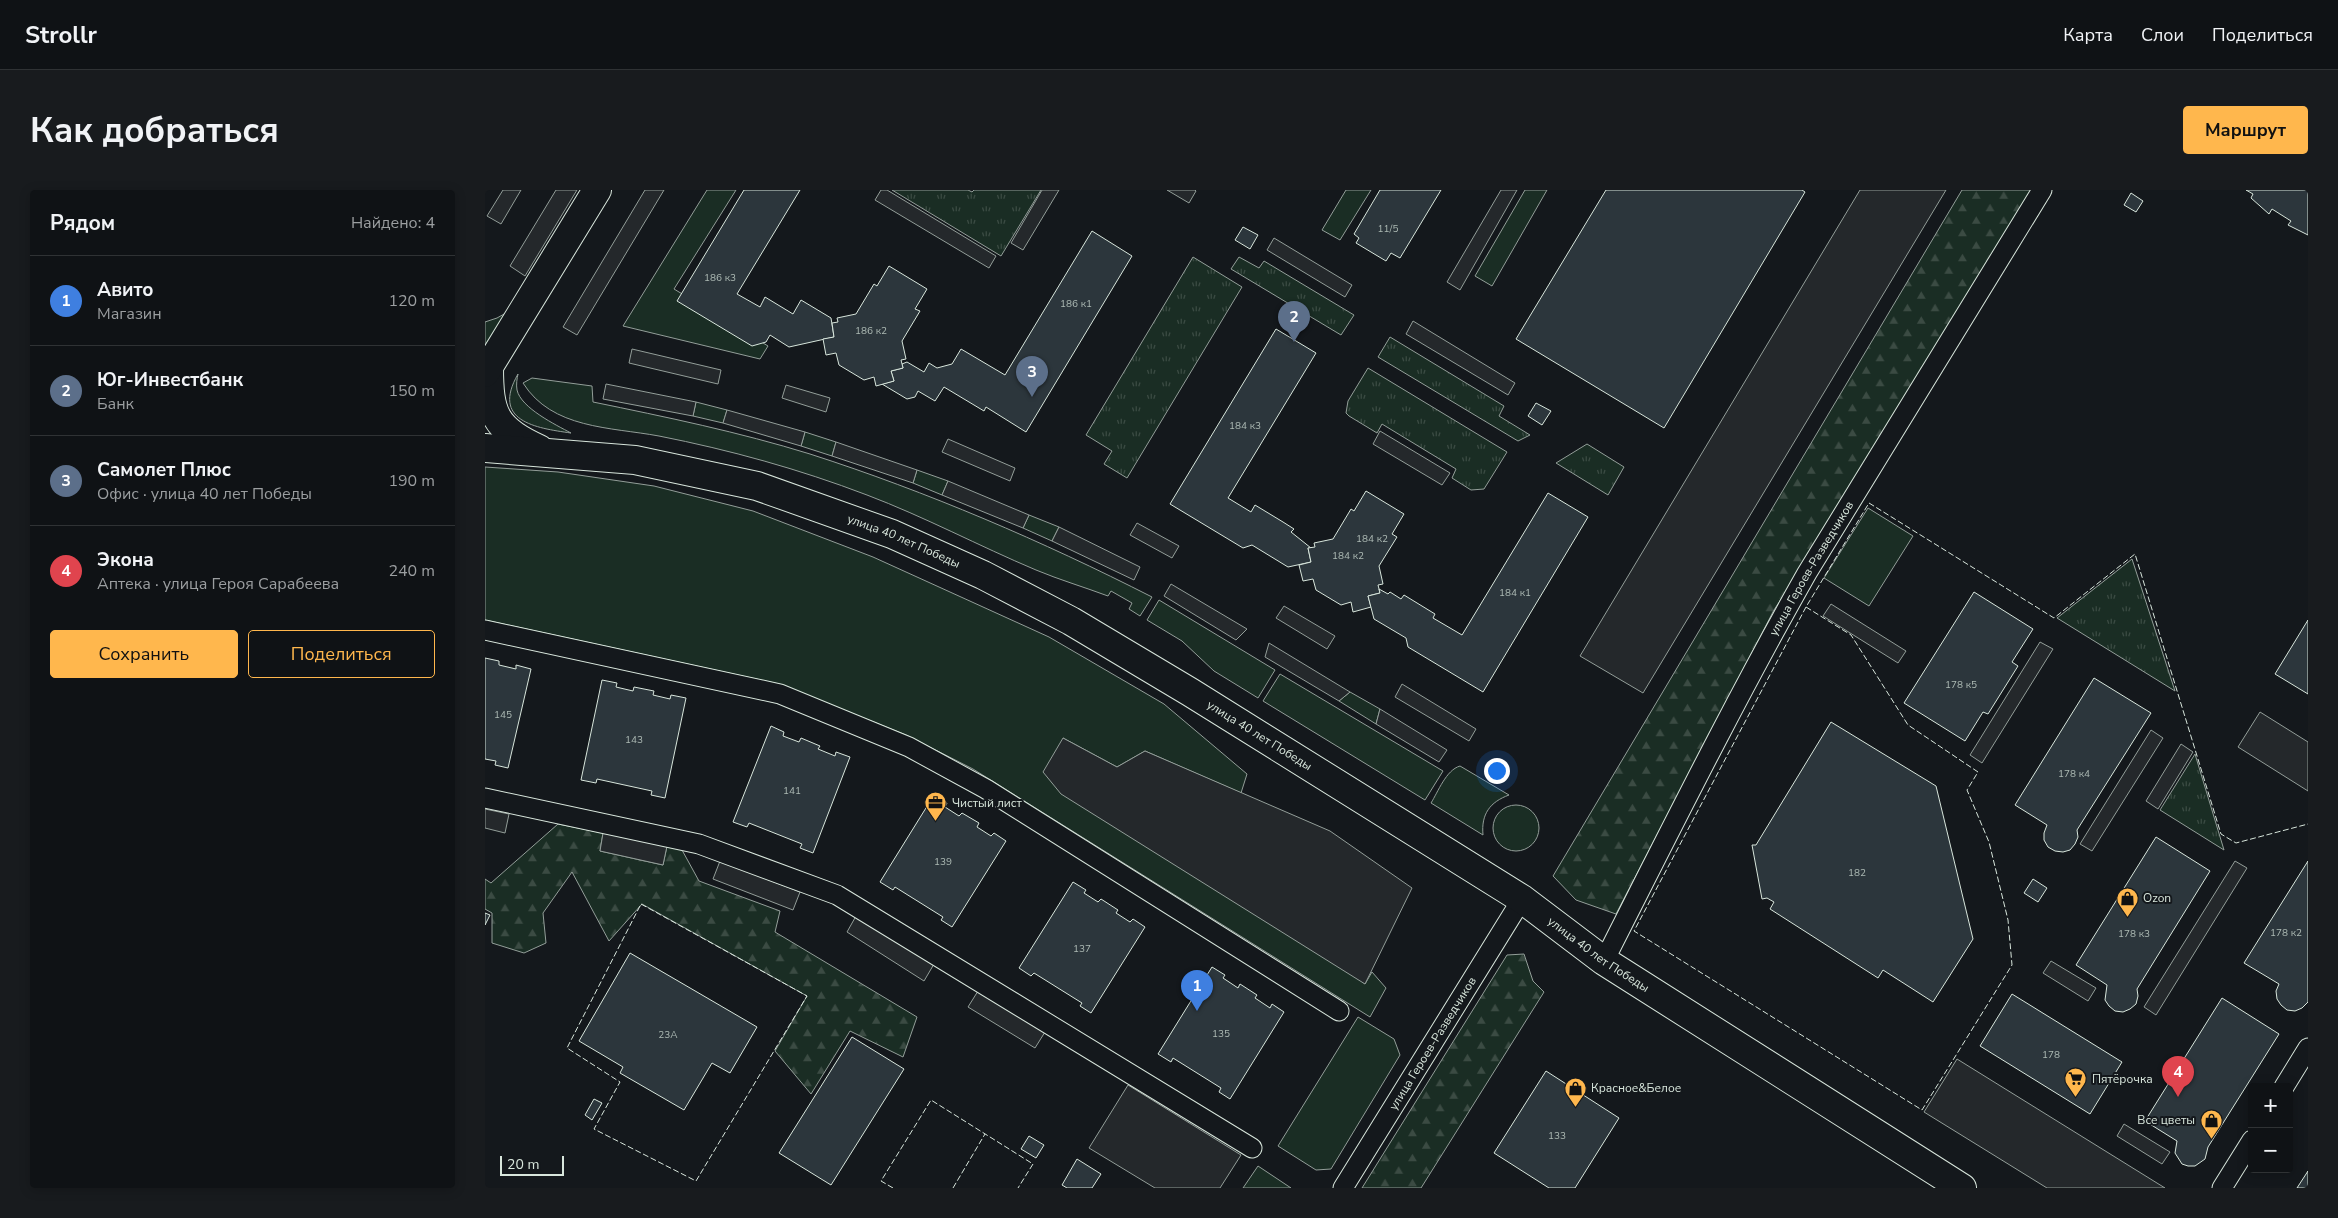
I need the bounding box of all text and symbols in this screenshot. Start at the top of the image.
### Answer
text: Strollr [25,19,97,51]
text: Карта [2063,23,2113,47]
text: Слои [2141,23,2184,47]
text: Поделиться [2212,23,2313,47]
button: Маршрут [2183,106,2308,154]
text: Как добраться [30,107,279,154]
text: Рядом [50,209,115,237]
text: Найдено: 4 [351,212,435,234]
house number: 11/5 [1378,222,1398,236]
house number: 186 к3 [704,271,736,285]
text: Авито [97,277,154,303]
text: 1 [61,290,71,312]
text: 120 m [388,290,435,312]
house number: 186 к1 [1060,297,1092,311]
pin: 2 [1278,301,1310,342]
text: Магазин [97,303,162,325]
house number: 186 к2 [855,324,887,338]
pin: 3 [1016,356,1048,397]
text: Юг-Инвестбанк [97,367,243,393]
text: 2 [61,380,71,402]
text: 150 m [388,380,435,402]
text: Банк [97,393,134,415]
house number: 184 к3 [1229,419,1261,433]
text: Самолет Плюс [97,457,231,483]
text: 3 [61,470,71,492]
text: 190 m [388,470,435,492]
text: Офис · улица 40 лет Победы [97,483,312,505]
street label: улица Героев-Разведчиков [1766,498,1857,639]
street label: улица 40 лет Победы [845,511,963,572]
house number: 184 к2 [1356,532,1388,546]
text: Экона [97,547,154,573]
house number: 184 к2 [1332,549,1364,563]
text: 4 [61,560,71,582]
text: 240 m [388,560,435,582]
text: Аптека · улица Героя Сарабеева [97,573,339,595]
house number: 184 к1 [1499,586,1531,600]
button: Сохранить [50,630,238,678]
button: Поделиться [248,630,435,678]
house number: 178 к5 [1945,678,1977,692]
street label: улица 40 лет Победы [1204,696,1315,774]
house number: 145 [494,708,512,722]
house number: 143 [625,733,643,747]
your location [1484,758,1510,784]
house number: 178 к4 [2058,767,2090,781]
house number: 141 [783,784,801,798]
office icon: Чистый лист [924,791,948,822]
place label: Чистый лист [952,795,1023,811]
house number: 139 [934,855,952,869]
house number: 182 [1848,866,1866,880]
shop icon: Ozon [2115,886,2139,917]
place label: Ozon [2143,890,2171,906]
street label: улица 40 лет Победы [1544,913,1652,996]
house number: 178 к2 [2270,926,2302,940]
house number: 178 к3 [2118,927,2150,941]
house number: 137 [1073,942,1091,956]
pin: 1 [1181,970,1213,1011]
street label: улица Героев-Разведчиков [1385,974,1480,1113]
house number: 135 [1212,1027,1230,1041]
house number: 23А [658,1028,678,1042]
house number: 178 [2042,1048,2060,1062]
pin: 4 [2162,1056,2194,1097]
supermarket icon: Пятёрочка [2064,1067,2088,1098]
place label: Пятёрочка [2092,1071,2153,1087]
shop icon: Красное&Белое [1563,1076,1587,1107]
place label: Красное&Белое [1591,1080,1681,1096]
map controls [2248,1083,2293,1173]
button: + [2248,1083,2293,1128]
shop icon: Все цветы [2199,1108,2223,1139]
place label: Все цветы [2137,1112,2195,1128]
button: − [2248,1128,2293,1173]
house number: 133 [1548,1129,1566,1143]
scale bar [500,1153,564,1176]
text: 20 m [507,1155,539,1174]

